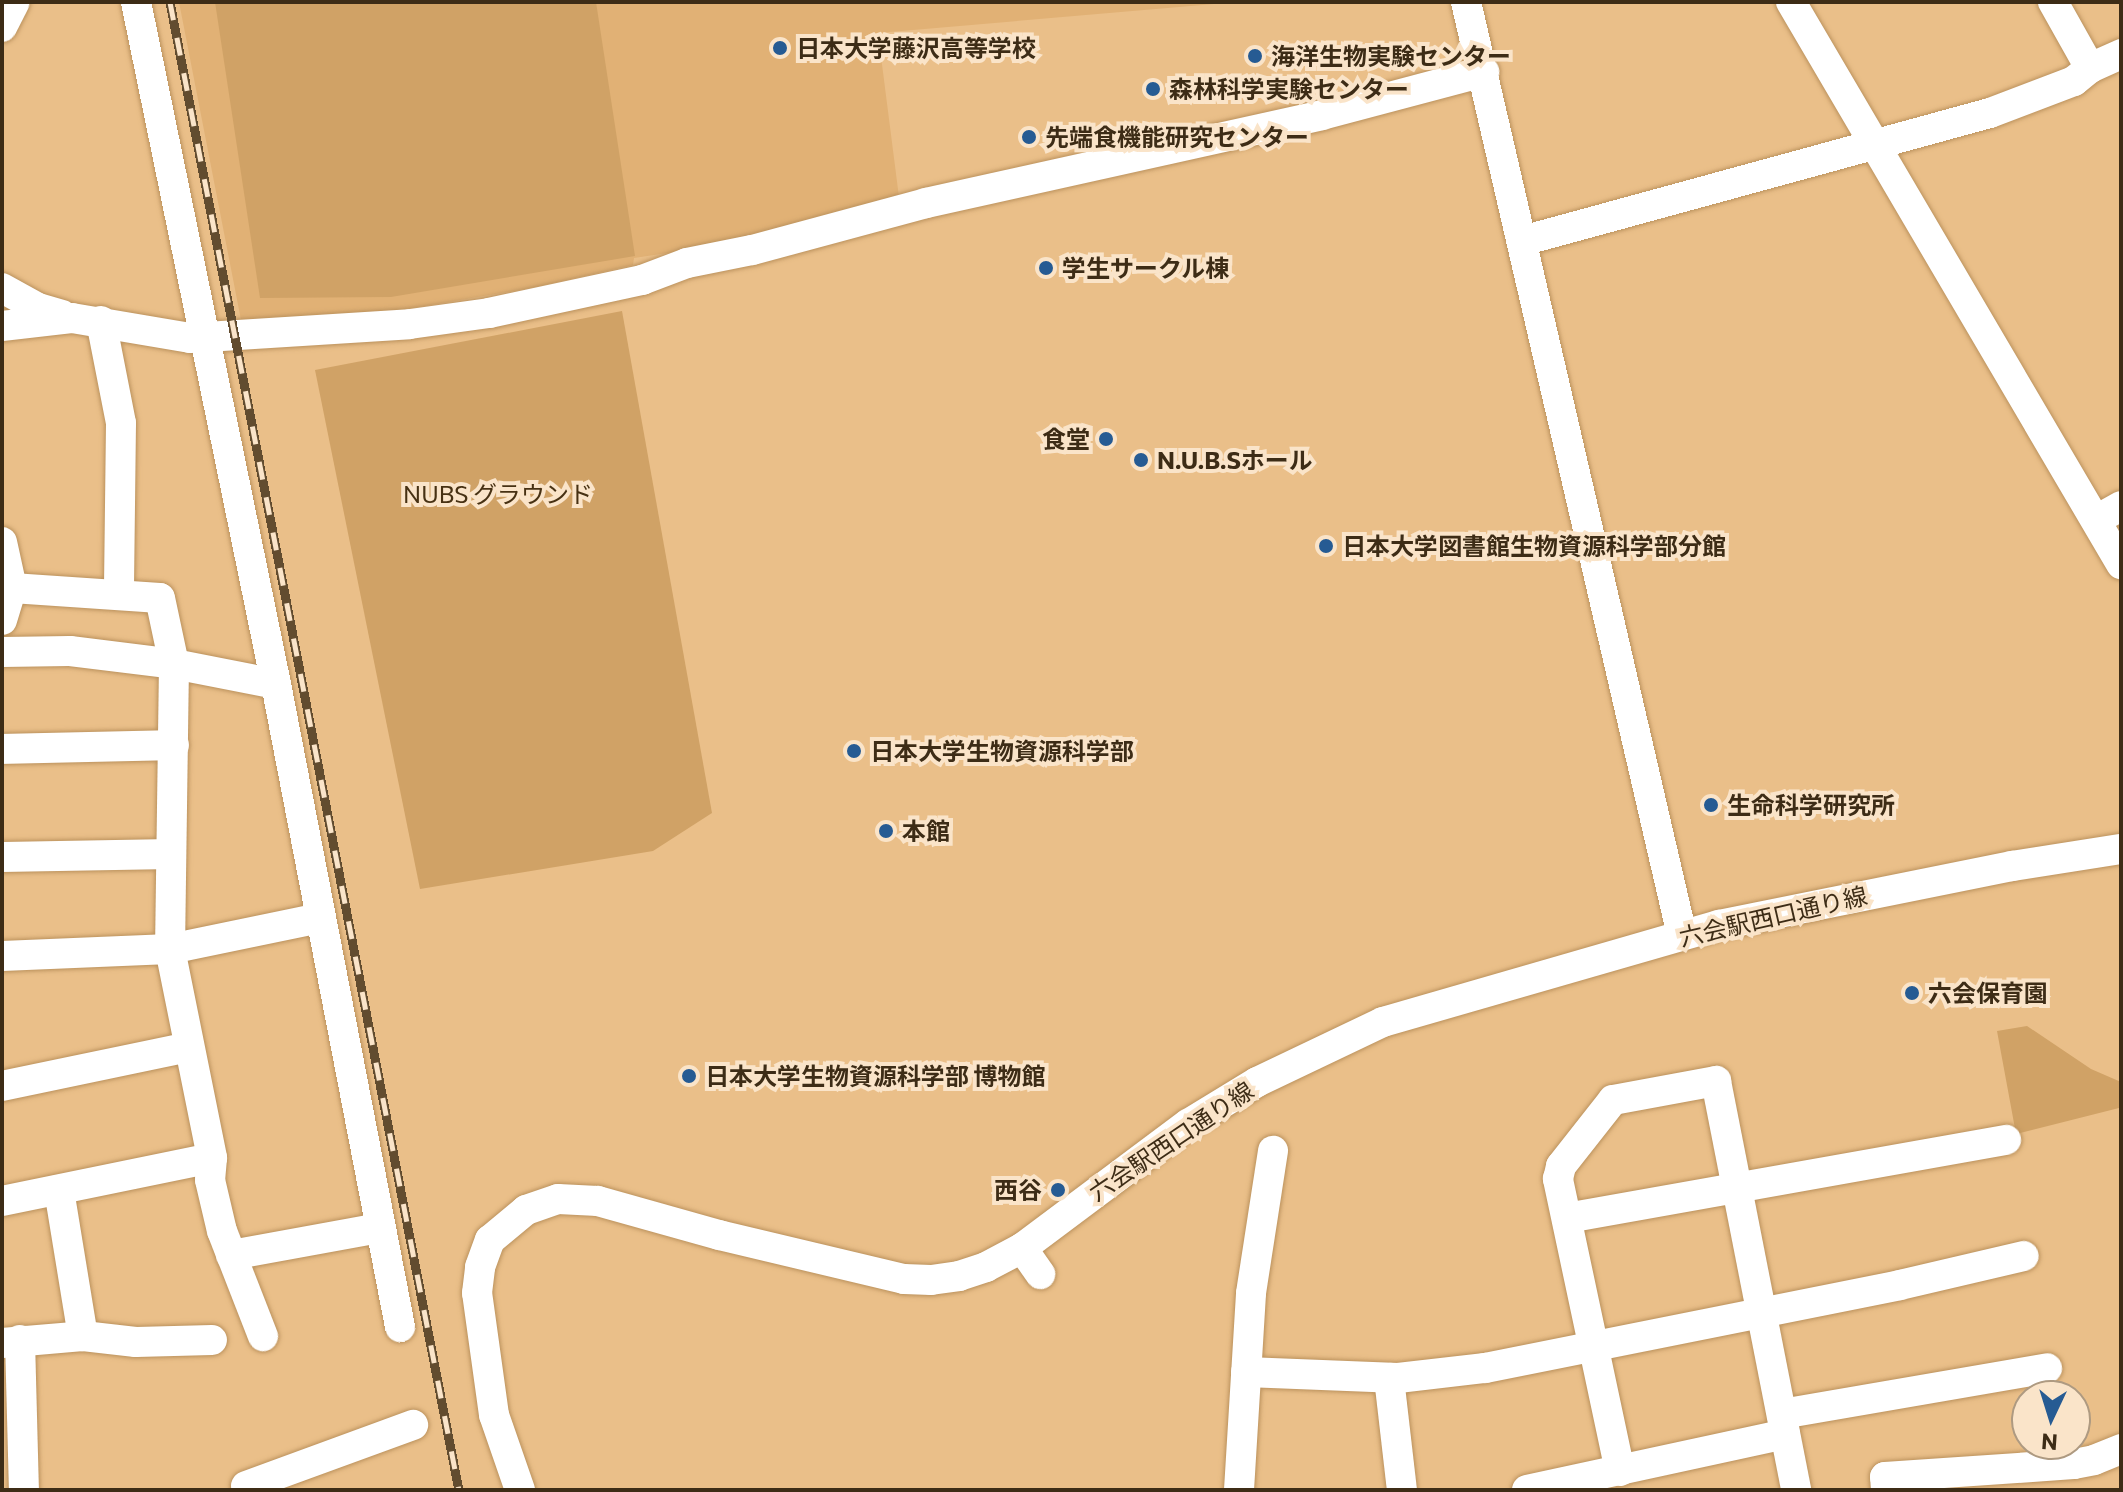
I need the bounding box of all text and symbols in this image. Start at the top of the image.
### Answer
place label: 日本大学藤沢高等学校 [796,34,1036,62]
marker: 日本大学藤沢高等学校 [771,39,789,57]
place label: 海洋生物実験センター [1271,42,1511,70]
marker: 海洋生物実験センター [1246,47,1264,65]
place label: 森林科学実験センター [1169,75,1409,103]
marker: 森林科学実験センター [1144,80,1162,98]
place label: 先端食機能研究センター [1045,123,1309,151]
marker: 先端食機能研究センター [1020,128,1038,146]
place label: 学生サークル棟 [1062,254,1230,282]
marker: 学生サークル棟 [1037,259,1055,277]
place label: 食堂 [1042,425,1090,453]
marker: 食堂 [1097,430,1115,448]
place label: N.U.B.Sホール [1157,446,1313,474]
marker: N.U.B.Sホール [1132,451,1150,469]
park label: NUBS グラウンド [403,480,593,508]
place label: 日本大学図書館生物資源科学部分館 [1342,532,1726,560]
marker: 日本大学図書館生物資源科学部分館 [1317,537,1335,555]
place label: 日本大学生物資源科学部 [870,737,1134,765]
marker: 日本大学生物資源科学部 [845,742,863,760]
place label: 生命科学研究所 [1727,791,1895,819]
marker: 生命科学研究所 [1702,796,1720,814]
place label: 本館 [902,817,950,845]
marker: 本館 [877,822,895,840]
street label: 六会駅西口通り線 [1676,880,1870,952]
place label: 六会保育園 [1928,979,2048,1007]
marker: 六会保育園 [1903,984,1921,1002]
place label: 日本大学生物資源科学部 博物館 [705,1062,1046,1090]
marker: 日本大学生物資源科学部 博物館 [680,1067,698,1085]
street label: 六会駅西口通り線 [1083,1075,1259,1207]
place label: 西谷 [994,1176,1042,1204]
marker: 西谷 [1049,1181,1067,1199]
north arrow [2011,1380,2091,1460]
text: N [2040,1428,2059,1456]

